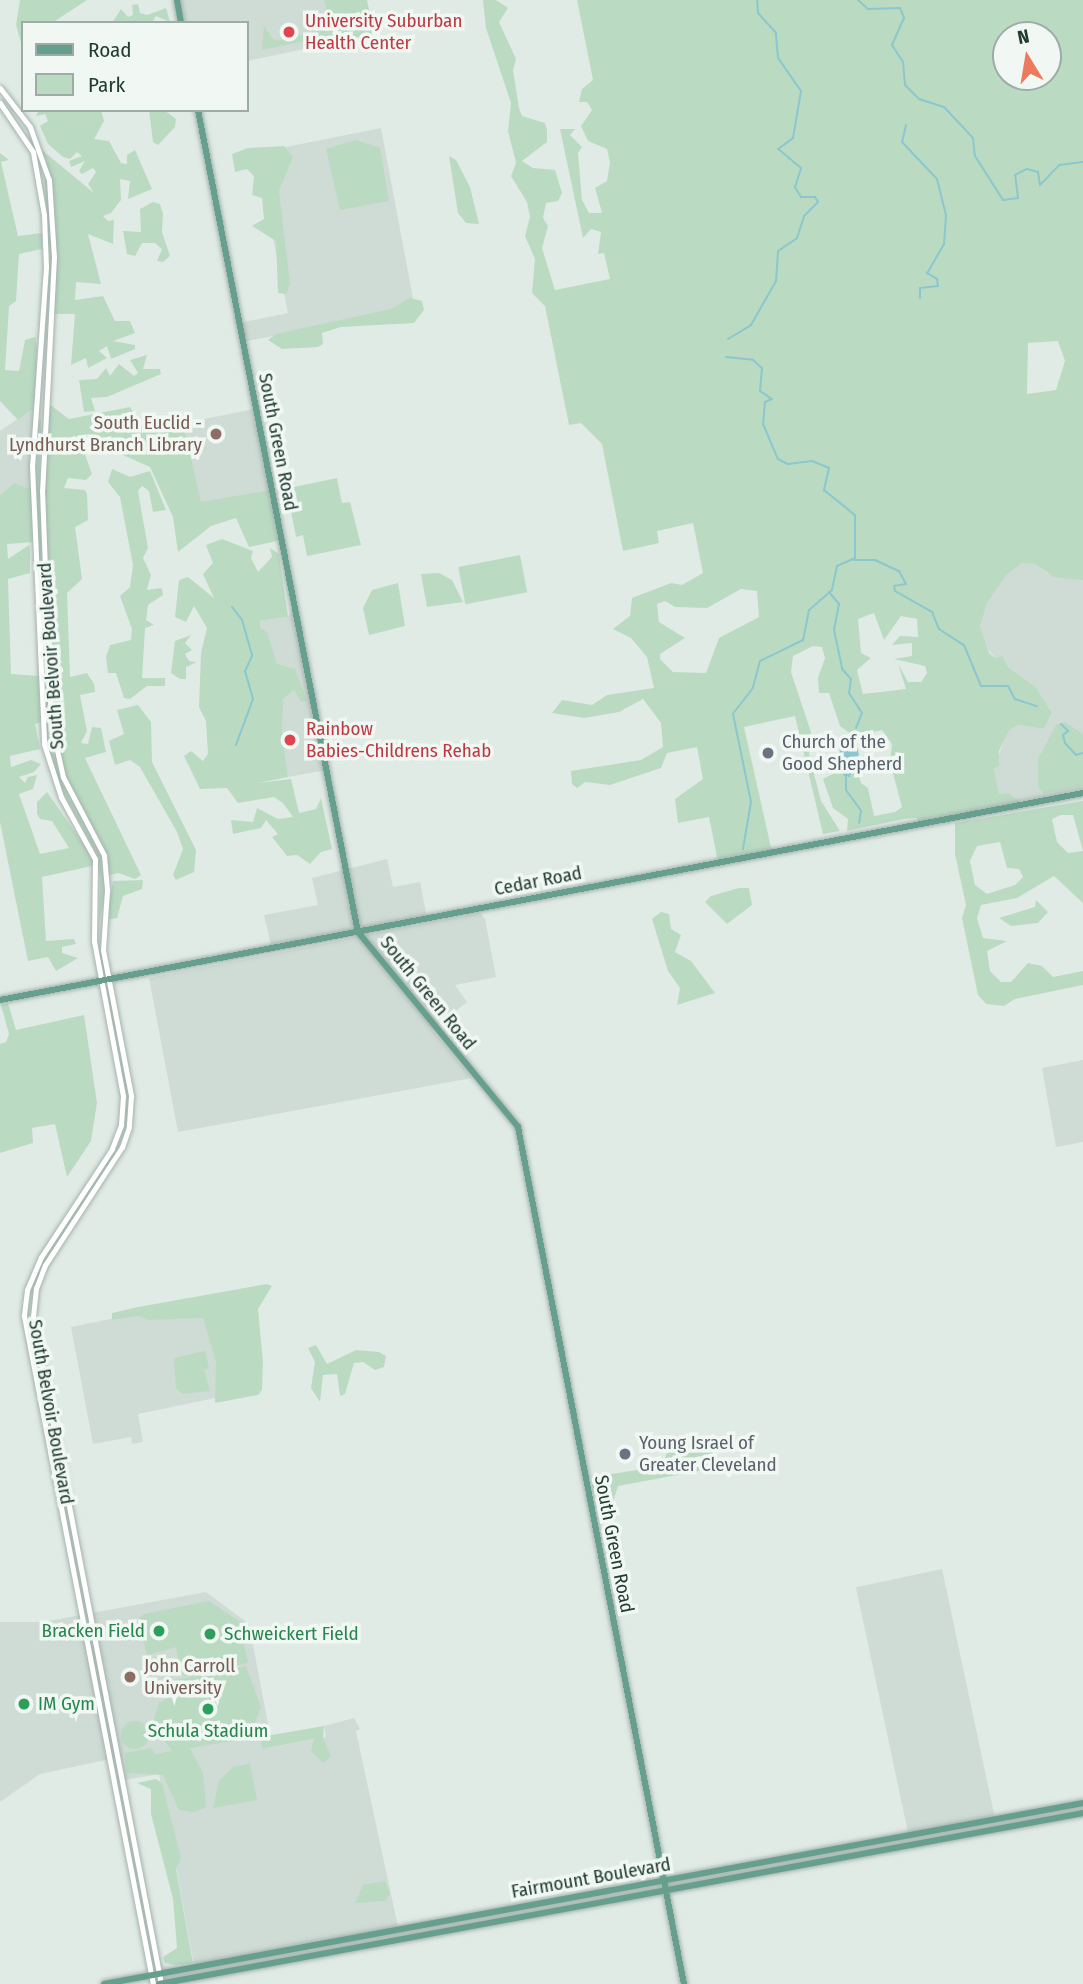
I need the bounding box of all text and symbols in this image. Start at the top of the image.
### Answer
place label: University Suburban Health Center [305,10,462,54]
legend [21,21,248,112]
north arrow [992,21,1062,91]
marker: University Suburban Health Center [279,22,299,42]
text: N [1015,24,1031,49]
text: Road [88,37,132,63]
text: Park [88,72,125,98]
street label: South Green Road [253,371,303,513]
place label: South Euclid - Lyndhurst Branch Library [9,412,202,456]
marker: South Euclid - Lyndhurst Branch Library [208,426,224,442]
street label: South Belvoir Boulevard [33,562,69,750]
place label: Rainbow Babies-Childrens Rehab [306,718,491,762]
marker: Rainbow Babies-Childrens Rehab [280,730,300,750]
place label: Church of the Good Shepherd [782,731,902,775]
marker: Church of the Good Shepherd [760,745,776,761]
street label: Cedar Road [492,861,584,901]
street label: South Green Road [375,932,481,1054]
street label: South Belvoir Boulevard [24,1318,78,1506]
place label: Young Israel of Greater Cleveland [639,1432,777,1476]
marker: Young Israel of Greater Cleveland [617,1446,633,1462]
street label: South Green Road [589,1473,639,1615]
place label: Bracken Field [42,1620,145,1642]
marker: Bracken Field [151,1623,167,1639]
place label: Schweickert Field [224,1623,359,1645]
marker: Schweickert Field [202,1626,218,1642]
place label: John Carroll University [144,1655,235,1699]
marker: John Carroll University [122,1669,138,1685]
place label: IM Gym [38,1693,95,1715]
marker: IM Gym [16,1696,32,1712]
marker: Schula Stadium [200,1701,216,1717]
place label: Schula Stadium [148,1720,268,1742]
street label: Fairmount Boulevard [510,1853,672,1903]

